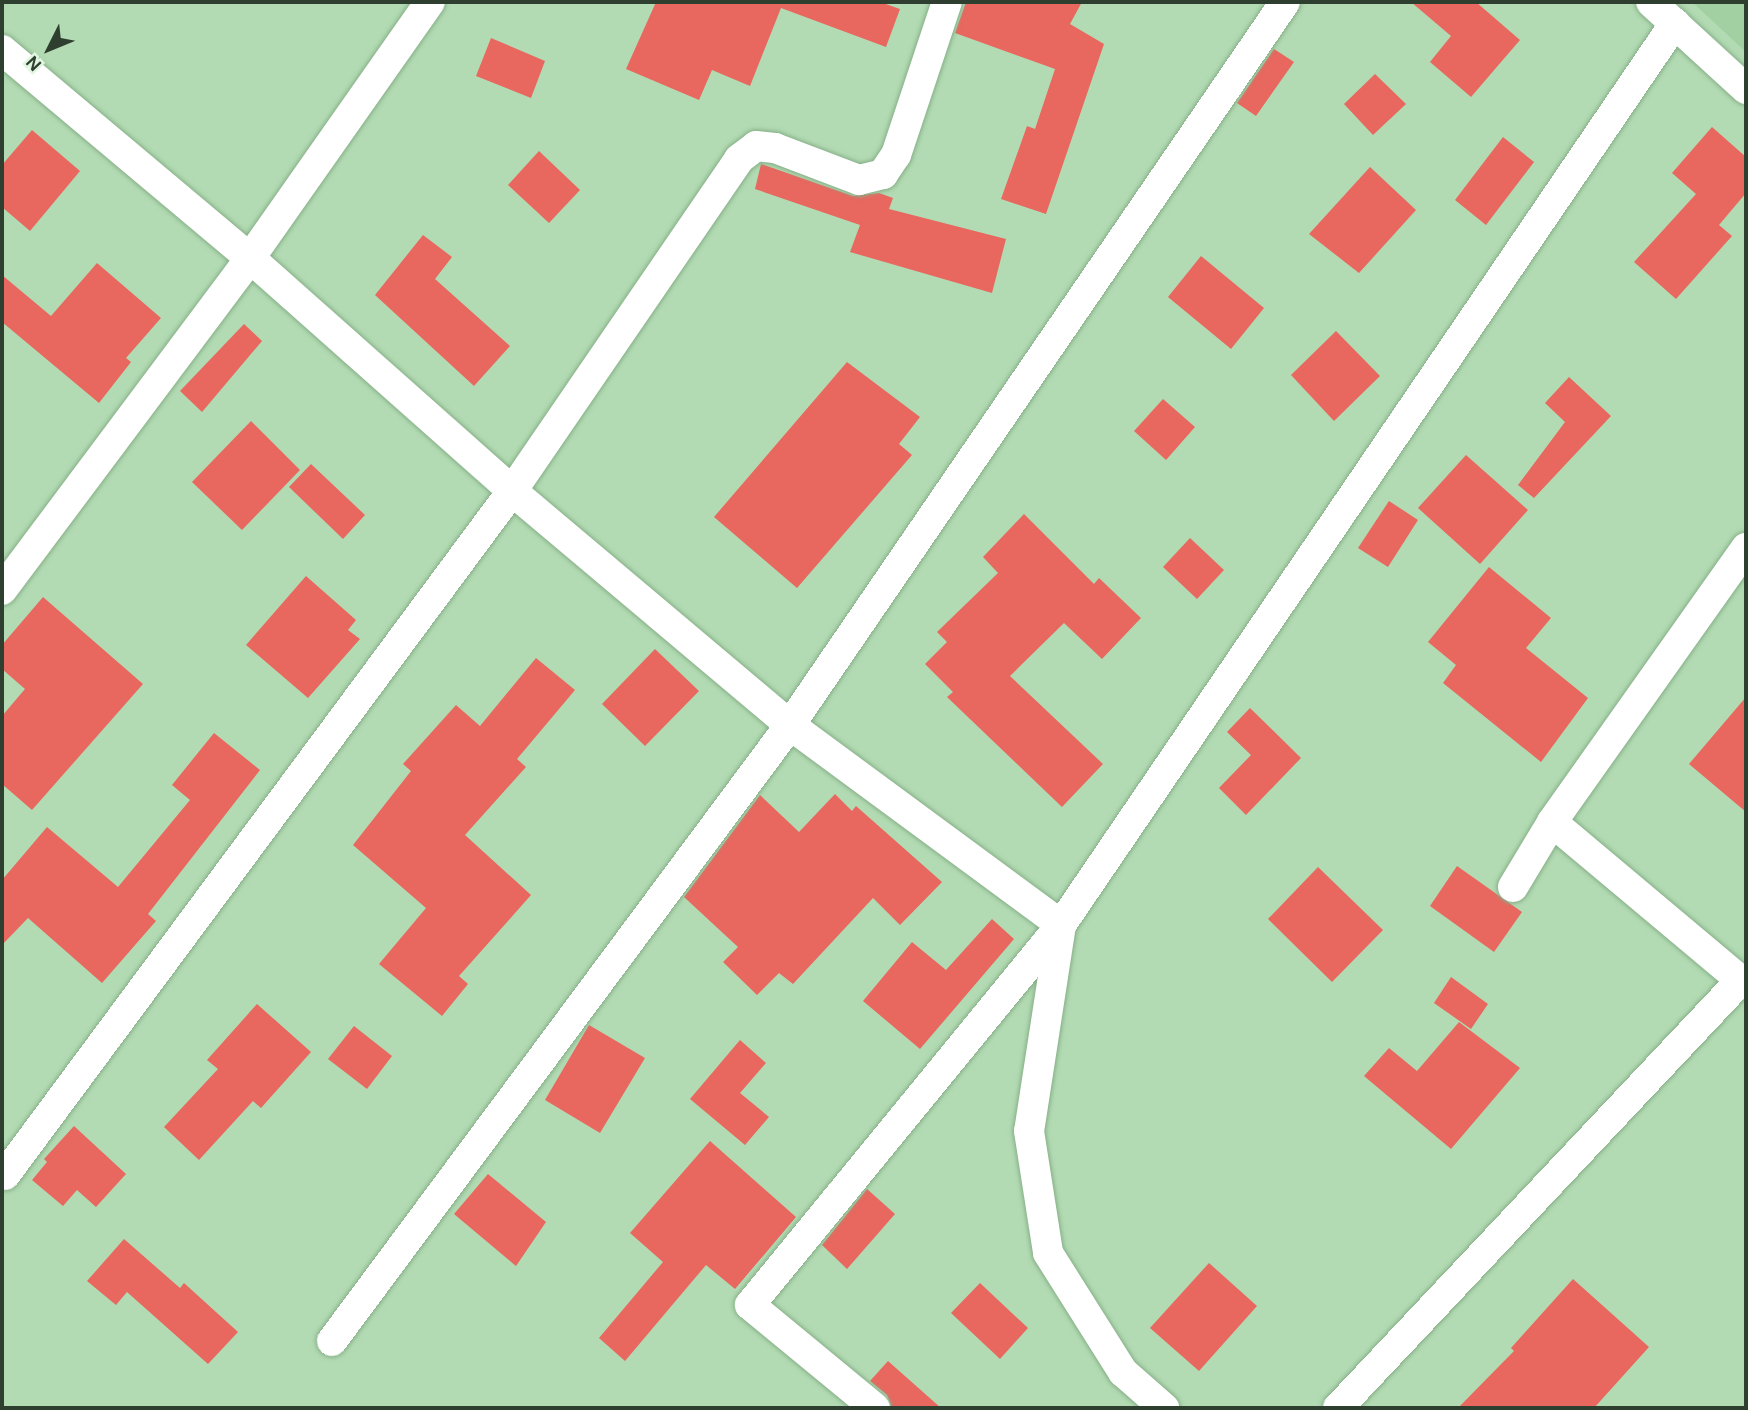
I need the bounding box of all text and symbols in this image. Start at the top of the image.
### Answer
north arrow [14,14,84,84]
text: N [21,51,46,76]

